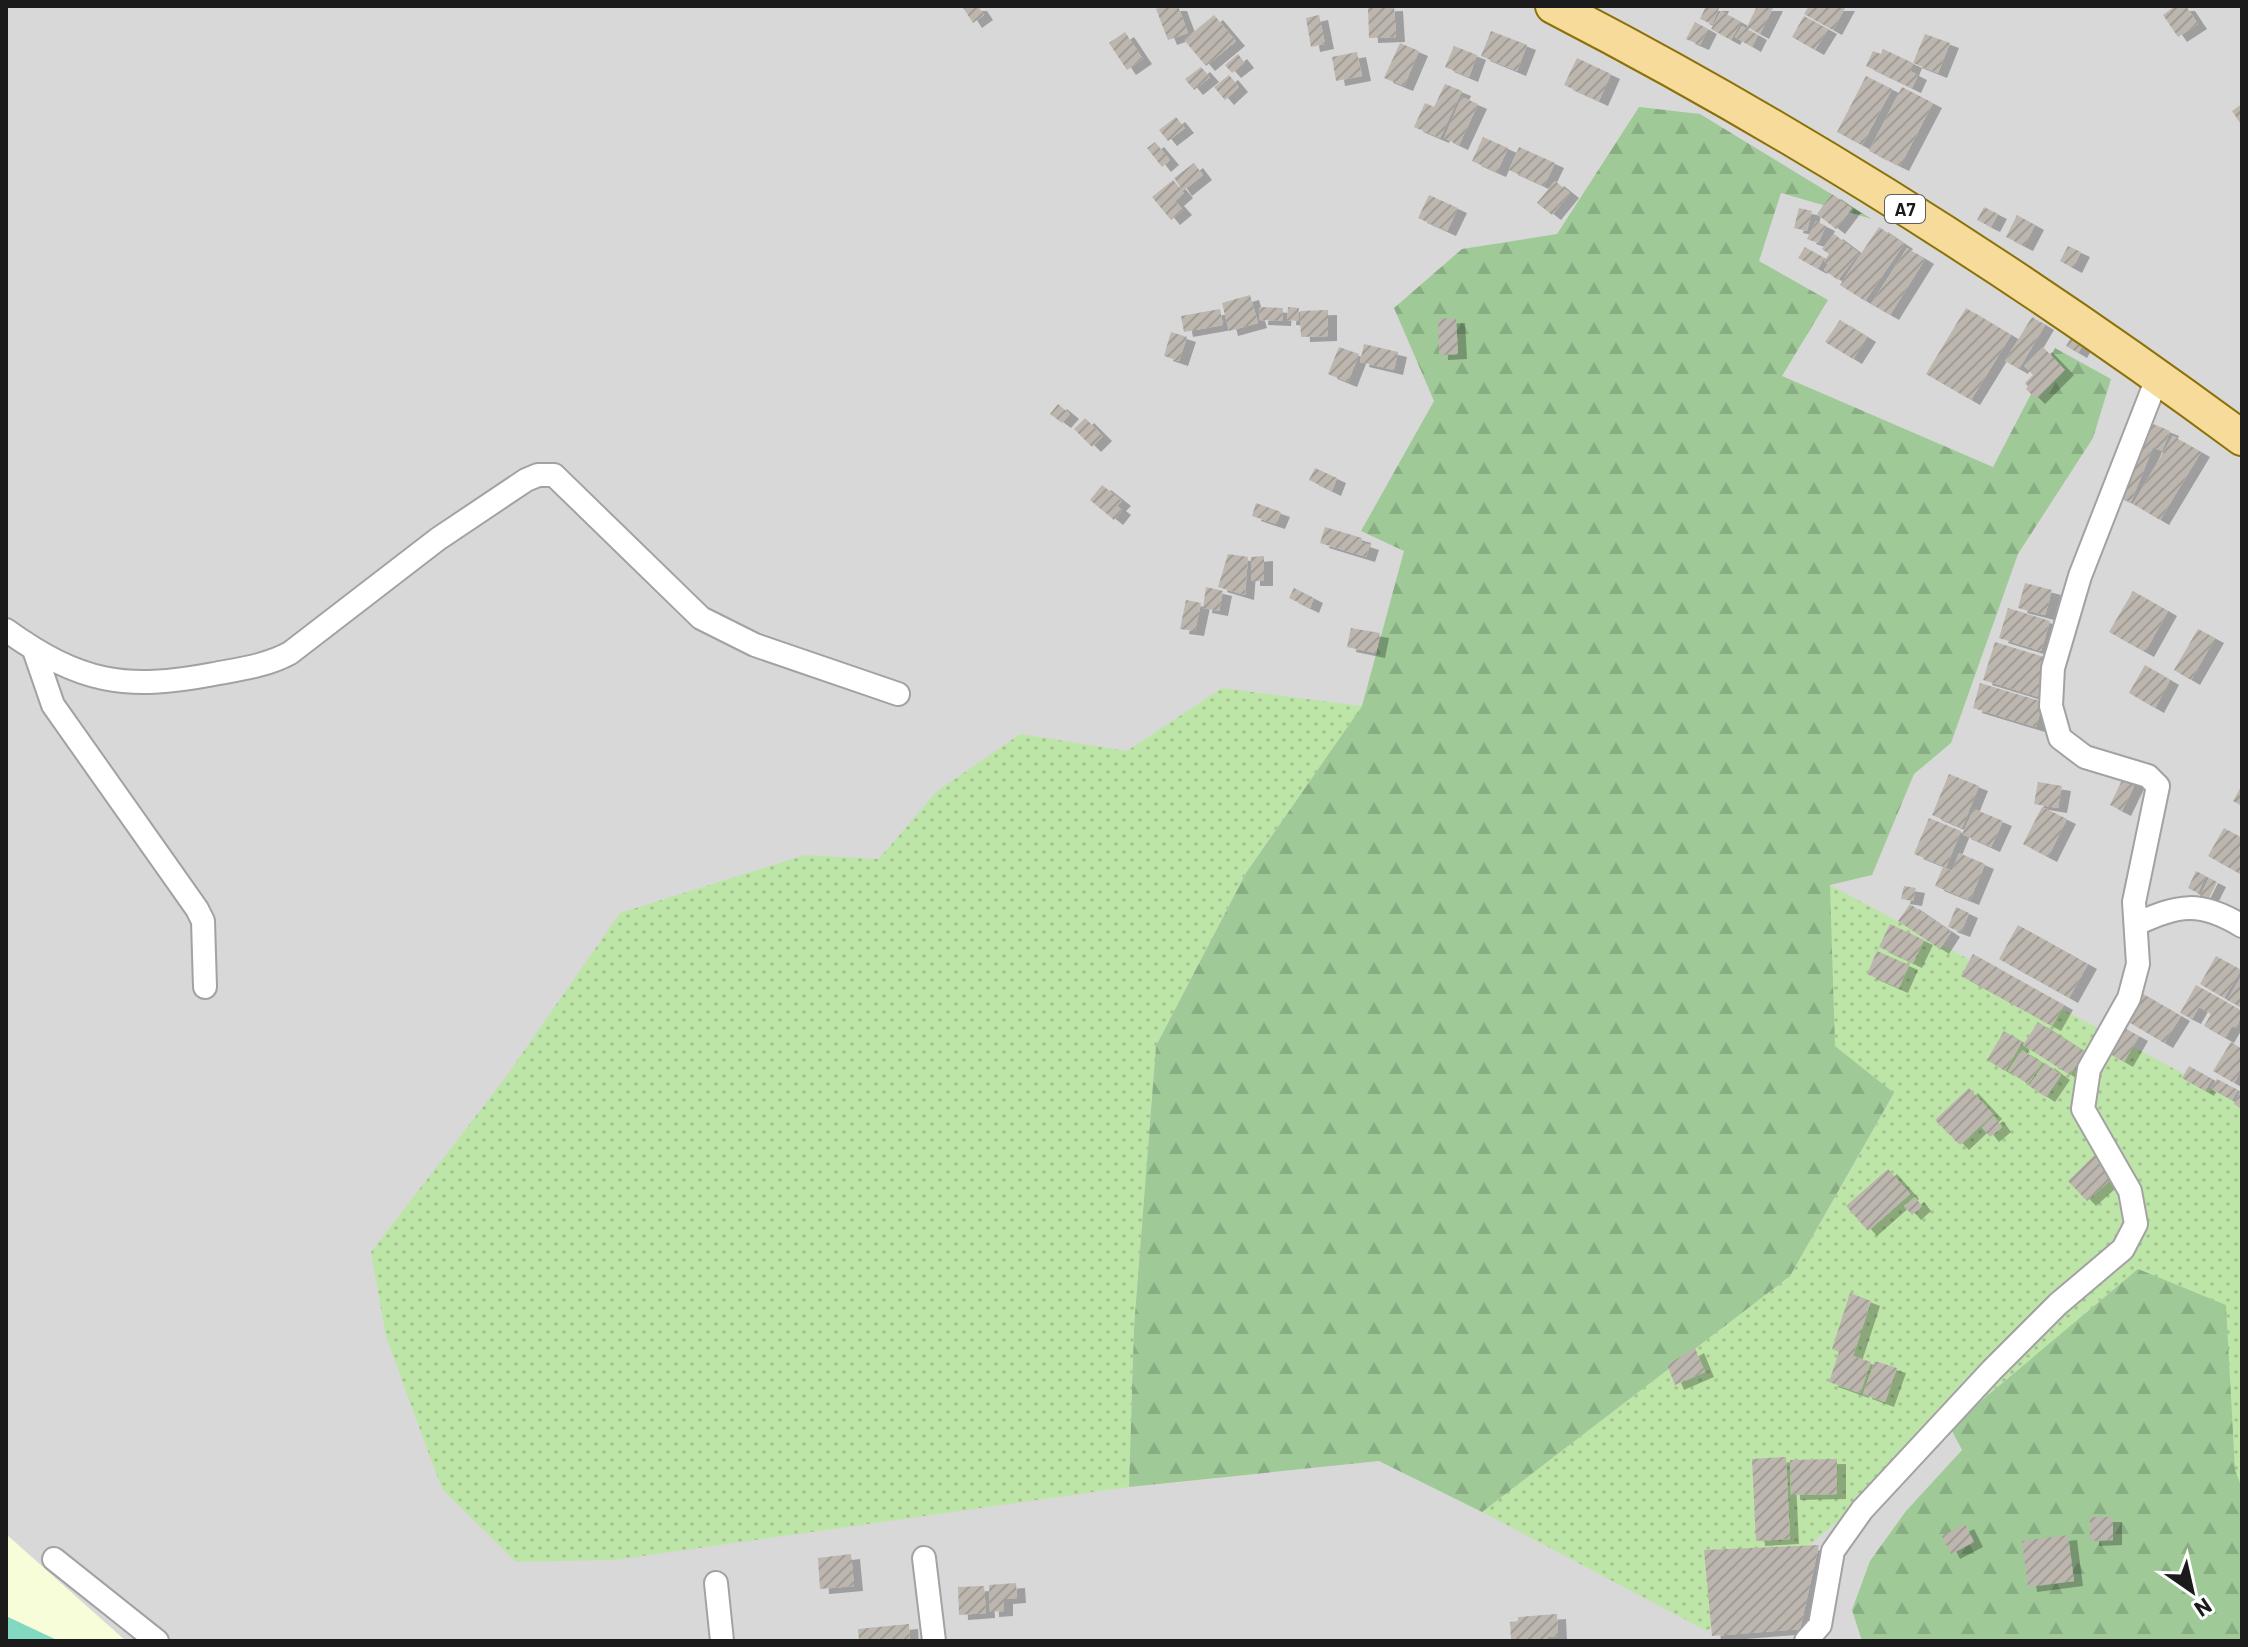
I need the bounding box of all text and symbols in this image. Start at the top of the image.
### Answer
road number: A7 [1885,195,1925,223]
north arrow [2152,1551,2232,1631]
text: N [2190,1594,2217,1623]

